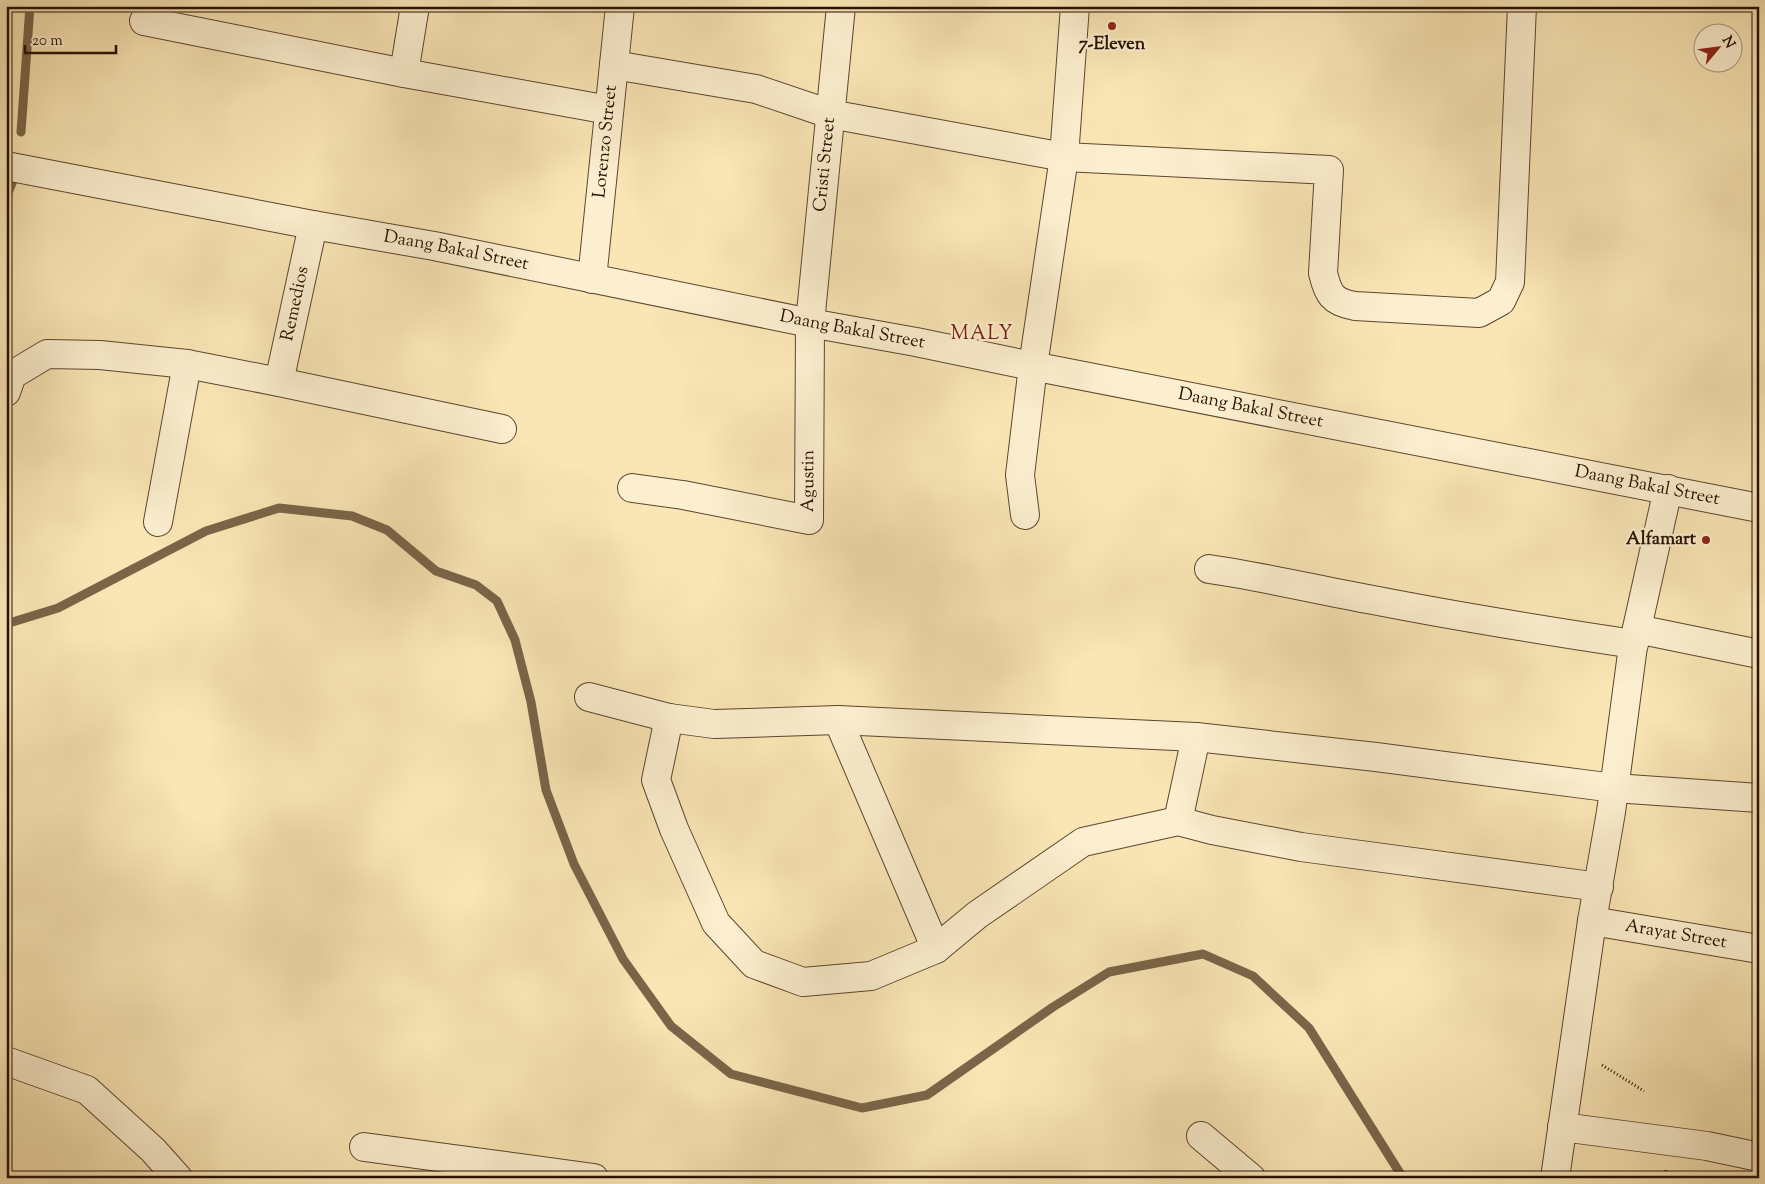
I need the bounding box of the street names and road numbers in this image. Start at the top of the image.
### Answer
street label: Lorenzo Street [587,84,625,200]
street label: Cristi Street [808,116,843,213]
street label: Daang Bakal Street [382,224,531,278]
street label: Remedios [275,264,317,344]
street label: Daang Bakal Street [777,304,927,356]
street label: Daang Bakal Street [1176,382,1325,436]
street label: Agustin [796,449,822,512]
street label: Daang Bakal Street [1572,459,1722,513]
street label: Arayat Street [1623,914,1729,956]

